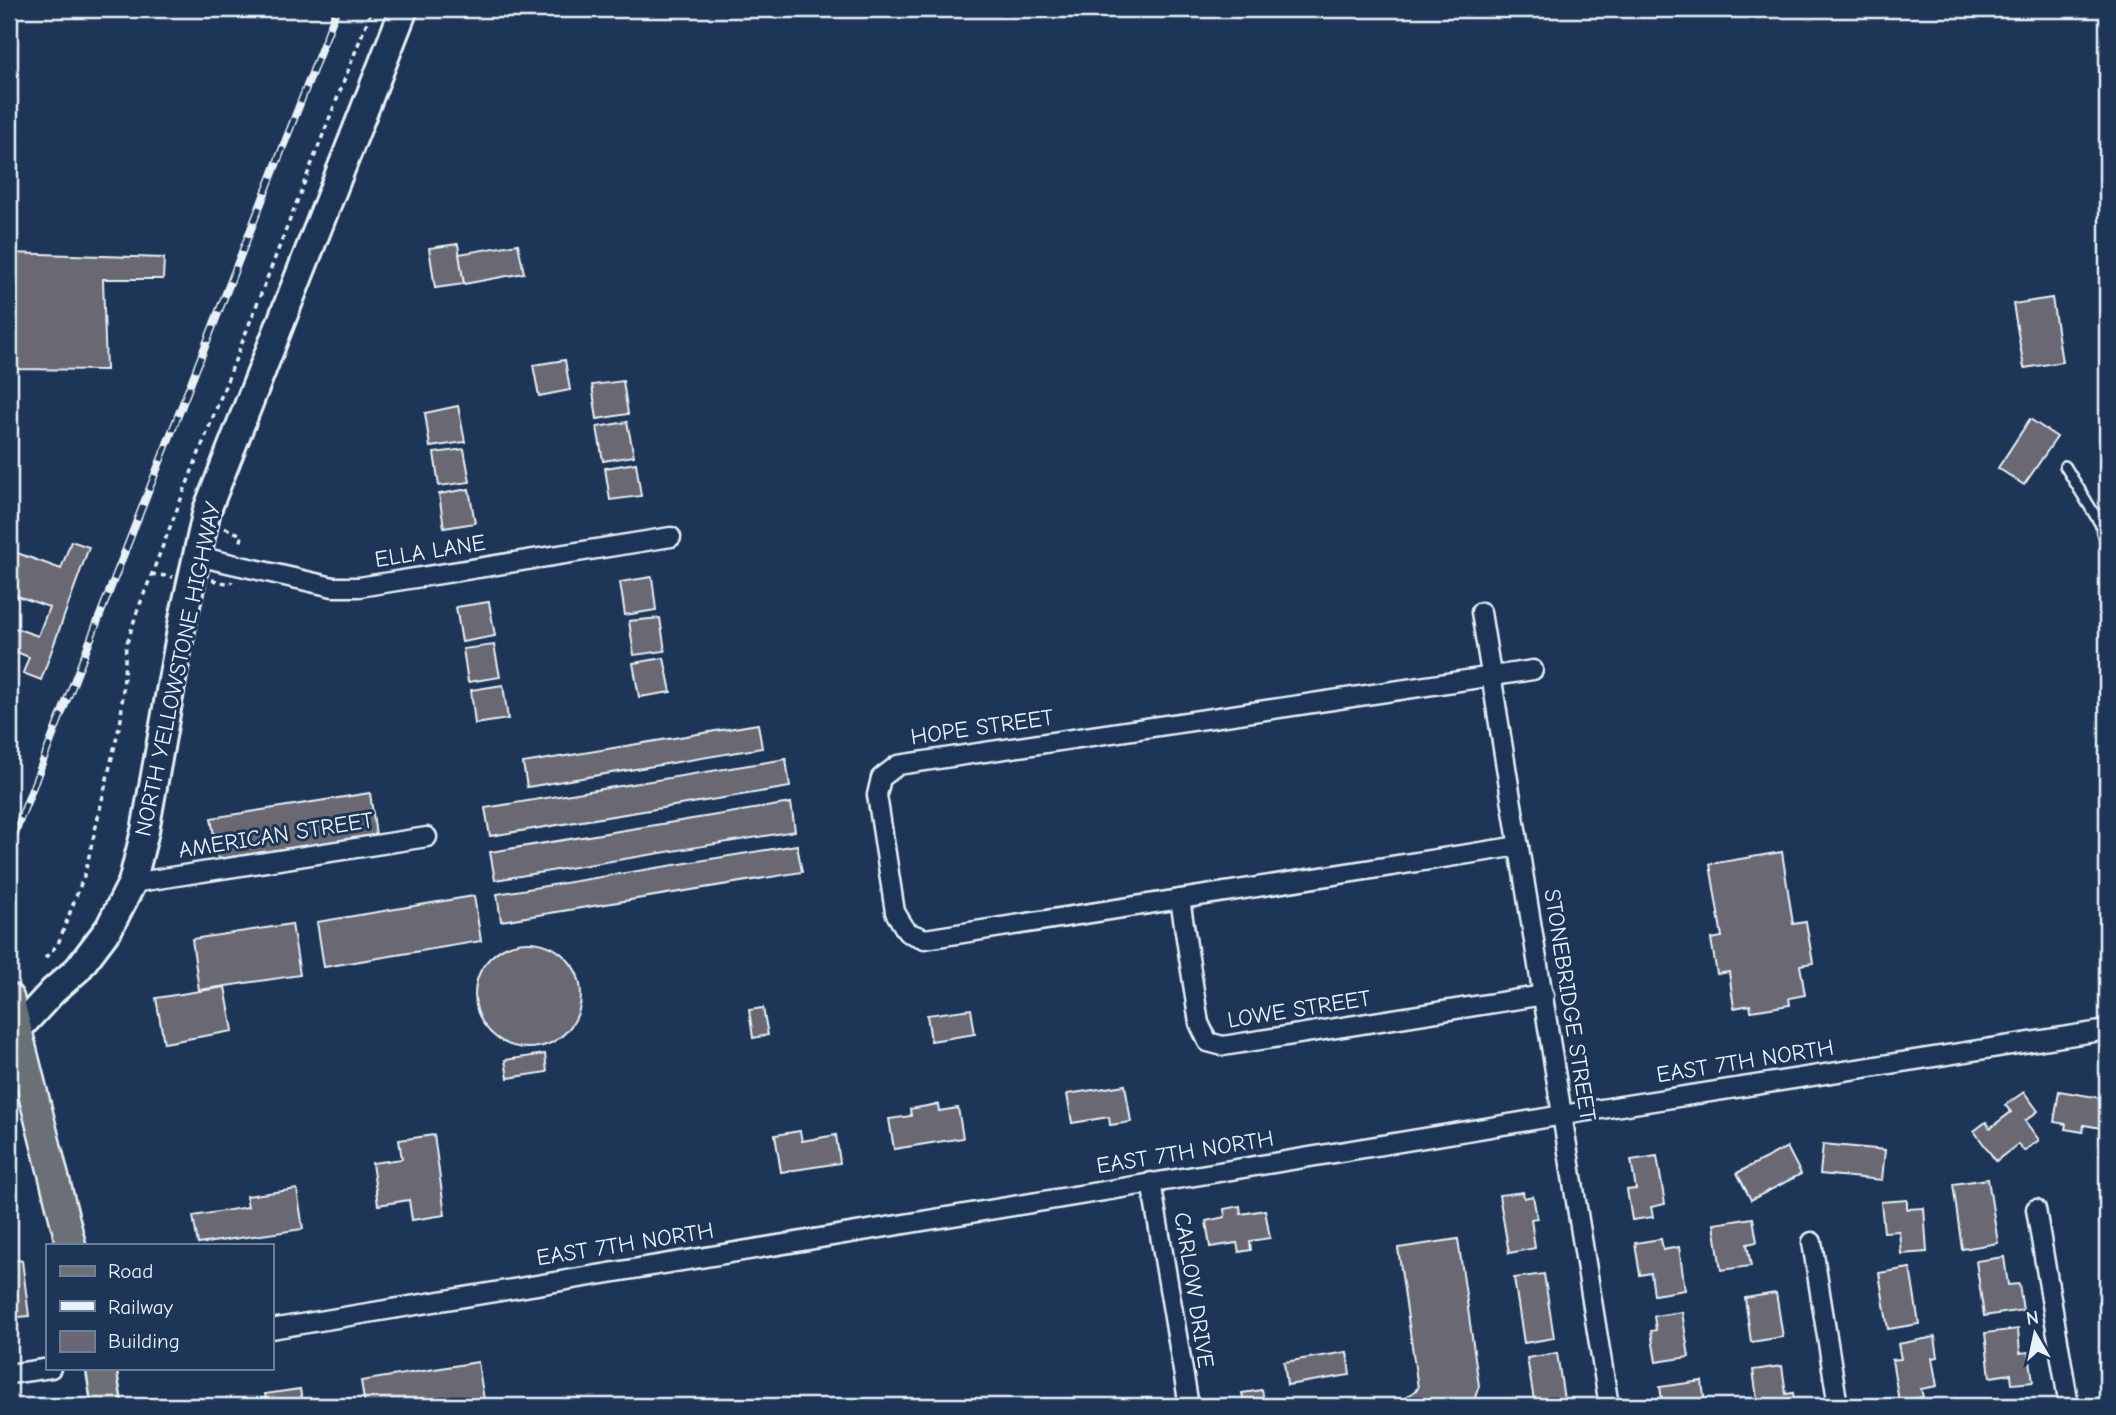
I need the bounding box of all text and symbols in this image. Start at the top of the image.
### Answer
street label: NORTH YELLOWSTONE HIGHWAY [129,499,227,839]
street label: ELLA LANE [373,529,487,573]
street label: HOPE STREET [909,704,1055,750]
street label: AMERICAN STREET [177,806,375,864]
street label: STONEBRIDGE STREET [1538,887,1602,1123]
street label: LOWE STREET [1225,984,1373,1034]
street label: EAST 7TH NORTH [1654,1034,1836,1088]
street label: EAST 7TH NORTH [1094,1125,1276,1179]
street label: CARLOW DRIVE [1168,1210,1220,1370]
street label: EAST 7TH NORTH [534,1217,716,1271]
legend [46,1244,273,1370]
text: Road [108,1259,153,1283]
text: Railway [108,1295,173,1319]
north arrow [2000,1300,2070,1370]
text: N [2025,1306,2040,1330]
text: Building [108,1329,180,1353]

